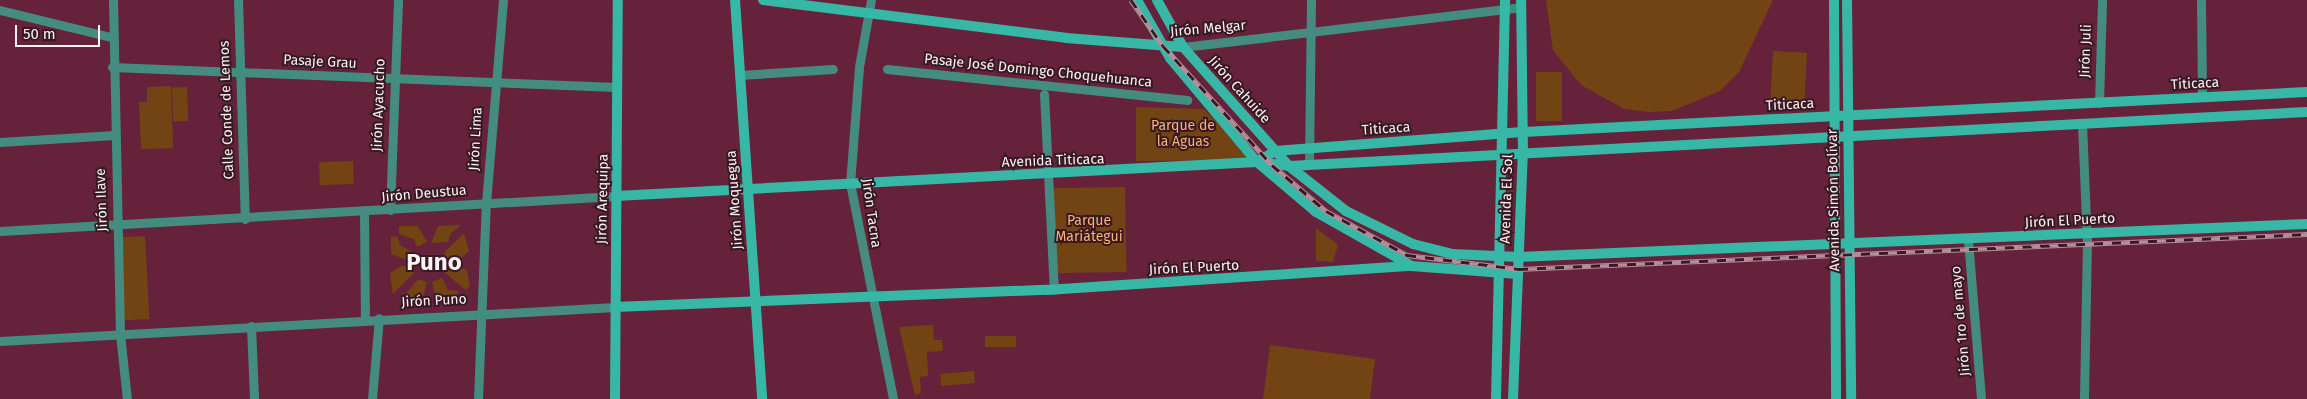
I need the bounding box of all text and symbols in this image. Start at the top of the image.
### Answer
scale bar [18,15,102,47]
street label: Jirón Melgar [1169,17,1247,41]
street label: Jirón Juli [2077,24,2095,78]
text: 50 m [23,25,56,43]
street label: Calle Conde de Lemos [216,40,238,180]
street label: Pasaje José Domingo Choquehuanca [923,51,1153,91]
street label: Pasaje Grau [283,52,357,72]
street label: Jirón Cahuide [1204,53,1274,127]
street label: Jirón Ayacucho [369,58,389,152]
street label: Titicaca [2170,74,2220,94]
street label: Titicaca [1765,95,1815,115]
street label: Jirón Lima [466,107,486,171]
park label: Parque de la Aguas [1151,118,1215,150]
street label: Titicaca [1361,119,1411,139]
street label: Avenida Simón Bolívar [1824,129,1844,271]
street label: Jirón Moquegua [723,150,747,250]
street label: Avenida Titicaca [1001,151,1105,171]
street label: Jirón Arequipa [594,154,612,244]
street label: Avenida El Sol [1497,154,1517,244]
street label: Jirón Ilave [93,168,111,232]
street label: Jirón Tacna [858,177,884,249]
street label: Jirón Deustua [381,182,467,206]
street label: Jirón El Puerto [2024,210,2116,232]
park label: Parque Mariátegui [1055,213,1123,246]
district label: Puno [406,249,462,277]
street label: Jirón El Puerto [1148,257,1240,279]
street label: Jirón 1ro de mayo [1948,265,1974,377]
street label: Jirón Puno [401,291,467,311]

